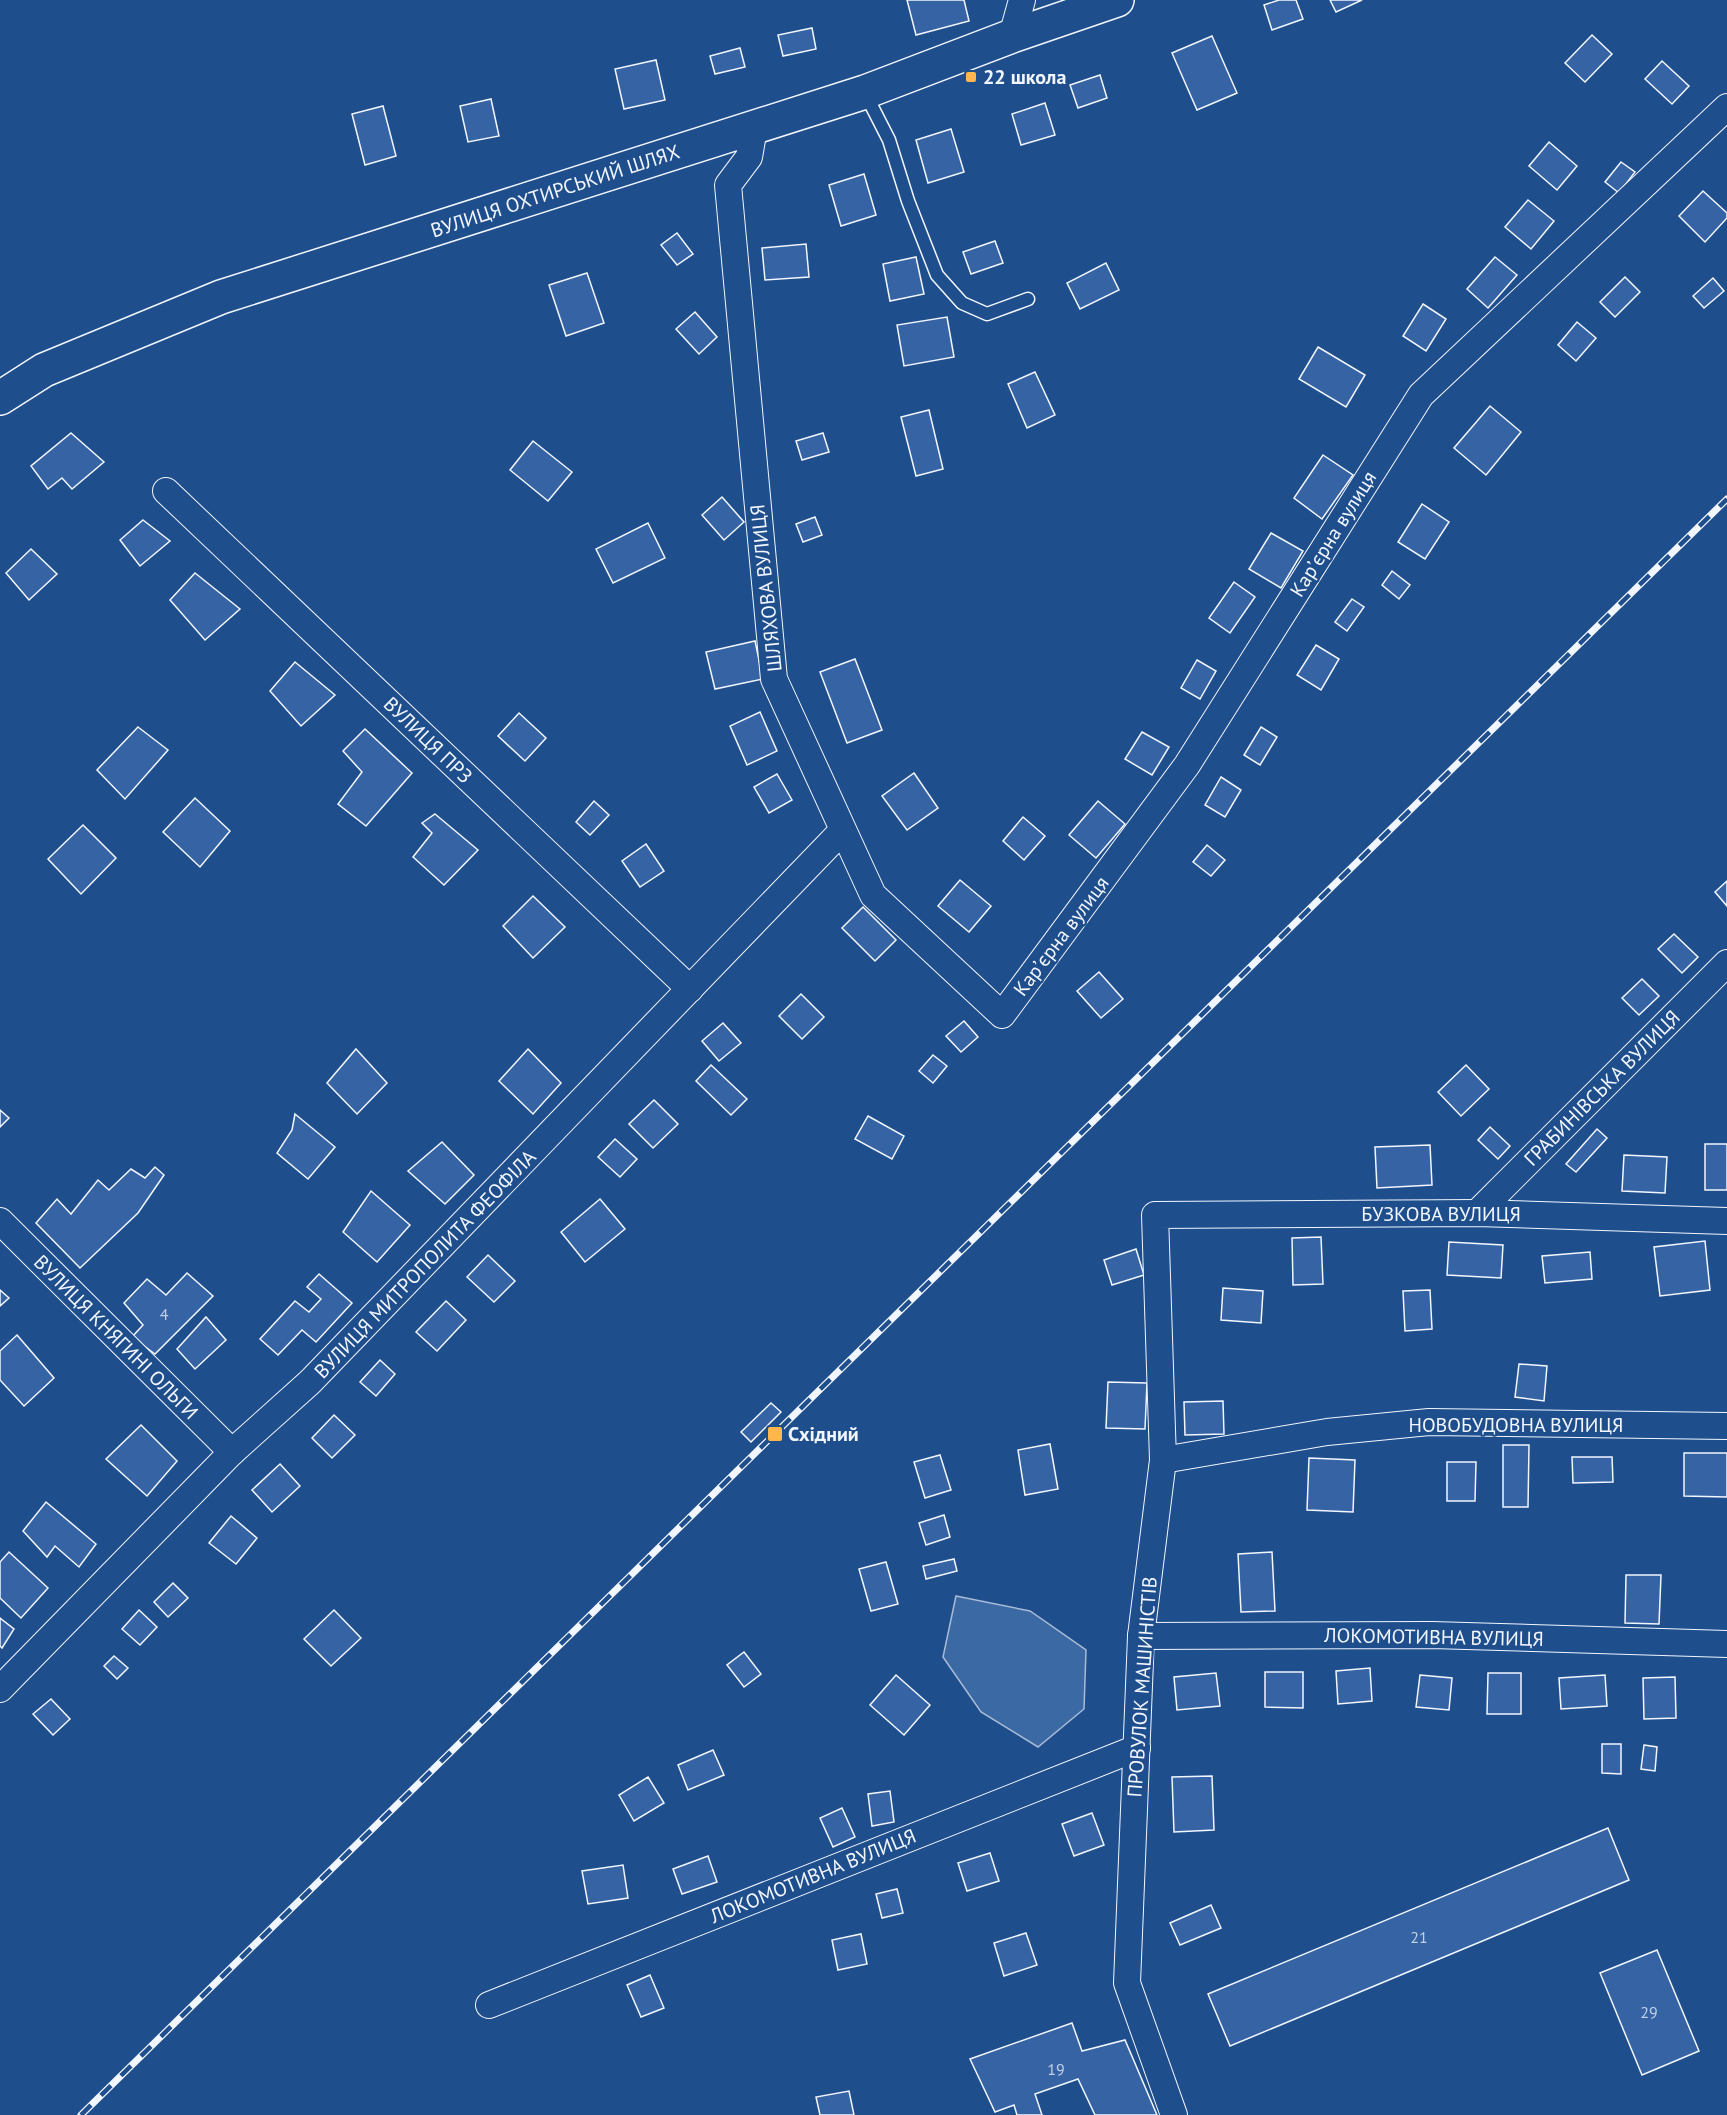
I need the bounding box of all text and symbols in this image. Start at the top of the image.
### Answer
place label: 22 школа [983,64,1066,90]
marker: 22 школа [964,70,978,84]
street label: ВУЛИЦЯ ОХТИРСЬКИЙ ШЛЯХ [427,138,683,244]
street label: Карʼєрна вулиця [1284,466,1382,602]
street label: ШЛЯХОВА ВУЛИЦЯ [744,503,788,673]
street label: ВУЛИЦЯ ПРЗ [378,691,478,789]
street label: Карʼєрна вулиця [1007,871,1115,1001]
street label: ГРАБИНІВСЬКА ВУЛИЦЯ [1518,1004,1686,1172]
street label: ВУЛИЦЯ МИТРОПОЛИТА ФЕОФІЛА [309,1144,542,1384]
street label: БУЗКОВА ВУЛИЦЯ [1361,1201,1521,1227]
street label: ВУЛИЦЯ КНЯГИНІ ОЛЬГИ [28,1249,204,1425]
house number: 4 [160,1304,169,1324]
street label: НОВОБУДОВНА ВУЛИЦЯ [1409,1412,1623,1438]
place label: Східний [788,1421,859,1447]
marker: Східний [766,1425,784,1443]
street label: ПРОВУЛОК МАШИНІСТІВ [1121,1576,1163,1798]
street label: ЛОКОМОТИВНА ВУЛИЦЯ [1323,1622,1544,1652]
street label: ЛОКОМОТИВНА ВУЛИЦЯ [705,1823,920,1930]
house number: 21 [1410,1927,1428,1947]
house number: 29 [1640,2002,1658,2022]
house number: 19 [1047,2059,1065,2079]

